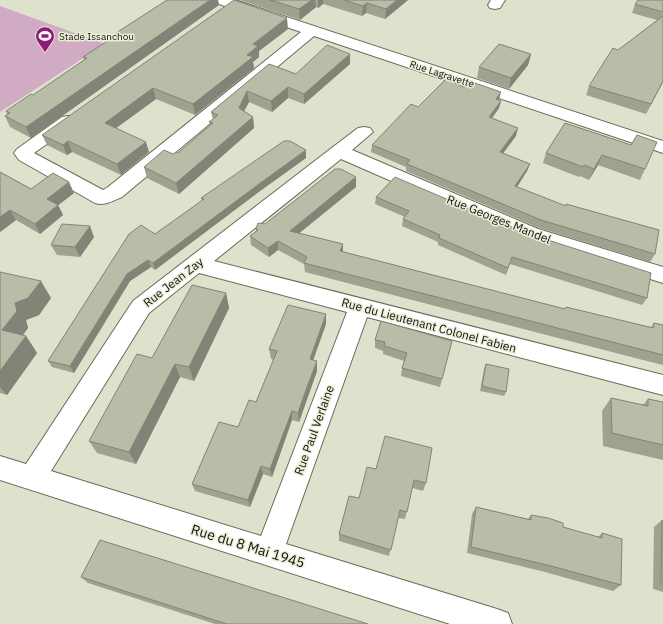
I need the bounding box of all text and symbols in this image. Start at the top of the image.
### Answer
sports icon: Stade Issanchou [34,25,56,53]
place label: Stade Issanchou [59,30,134,43]
street label: Rue Lagravette [408,57,476,91]
street label: Rue Georges Mandel [445,191,553,247]
street label: Rue Jean Zay [140,254,206,310]
street label: Rue du Lieutenant Colonel Fabien [340,294,518,356]
street label: Rue Paul Verlaine [291,383,337,477]
street label: Rue du 8 Mai 1945 [189,520,307,572]

